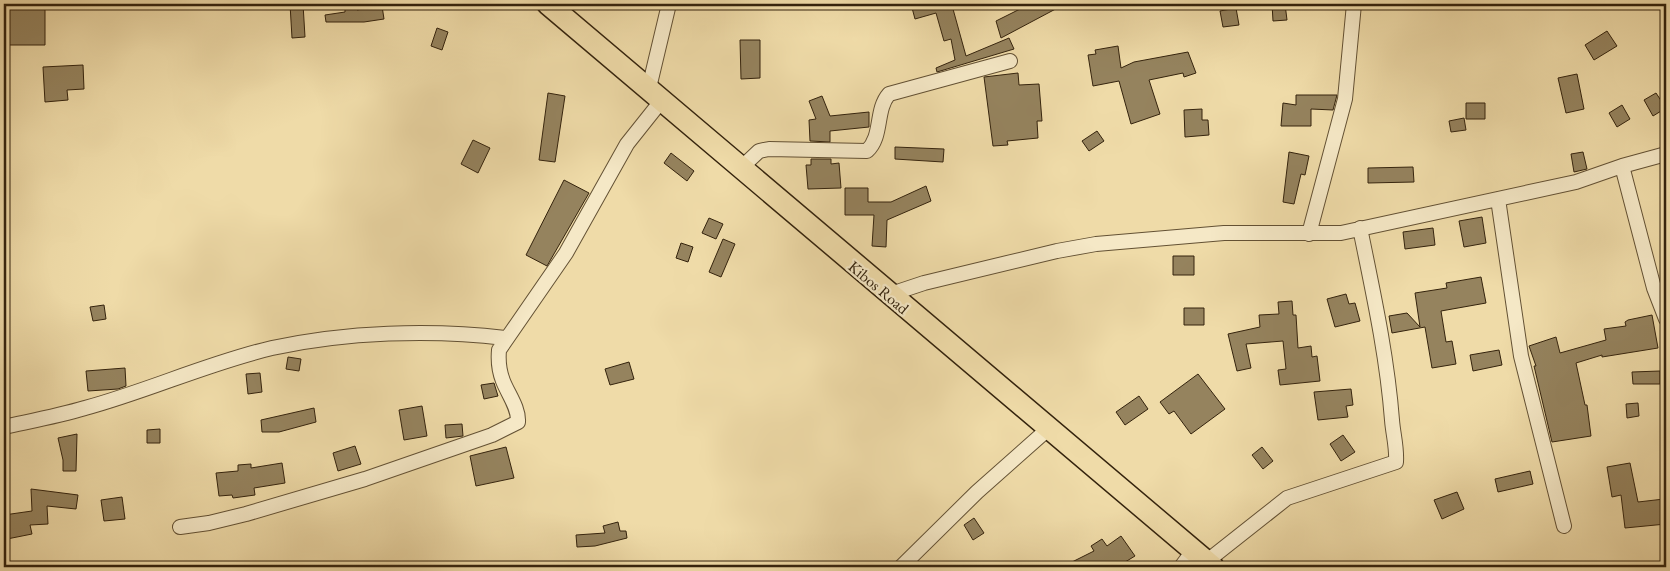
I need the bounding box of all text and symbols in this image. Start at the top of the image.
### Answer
street label: Kibos Road [844,256,914,319]

